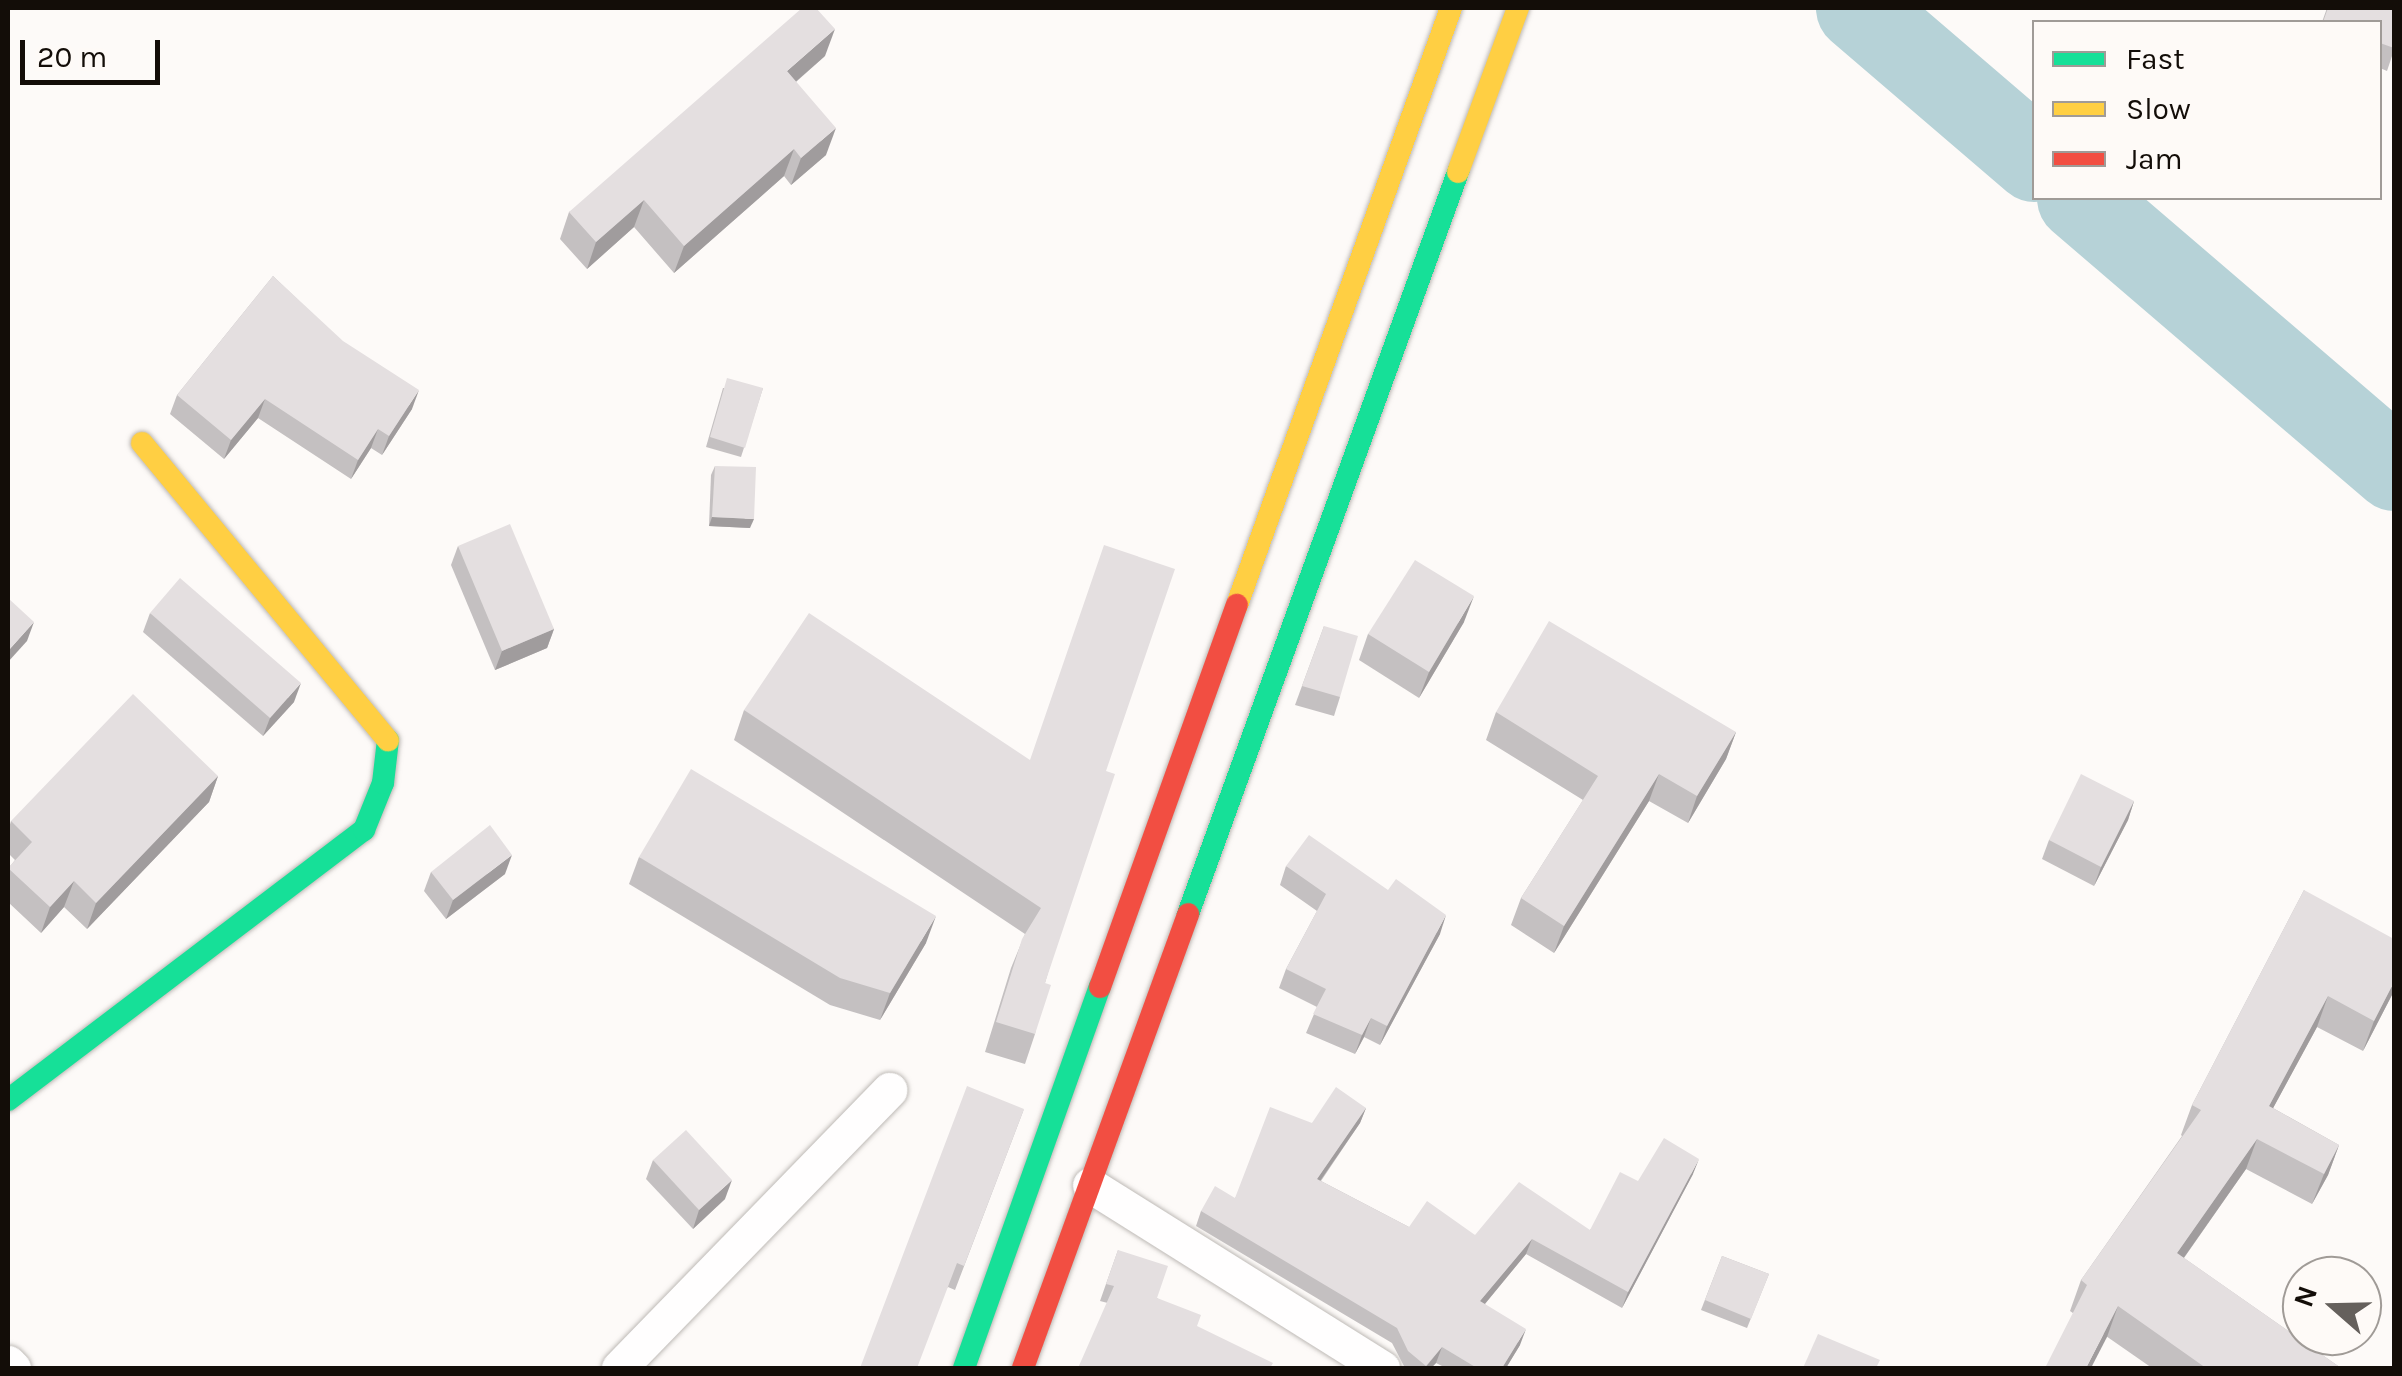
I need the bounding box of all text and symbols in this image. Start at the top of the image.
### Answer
scale bar [25,20,165,82]
legend [2032,20,2382,200]
text: 20 m [37,39,107,75]
text: Fast [2126,41,2185,77]
text: Slow [2126,91,2191,127]
text: Jam [2126,141,2183,177]
north arrow [2282,1256,2382,1356]
text: N [2286,1281,2324,1311]

